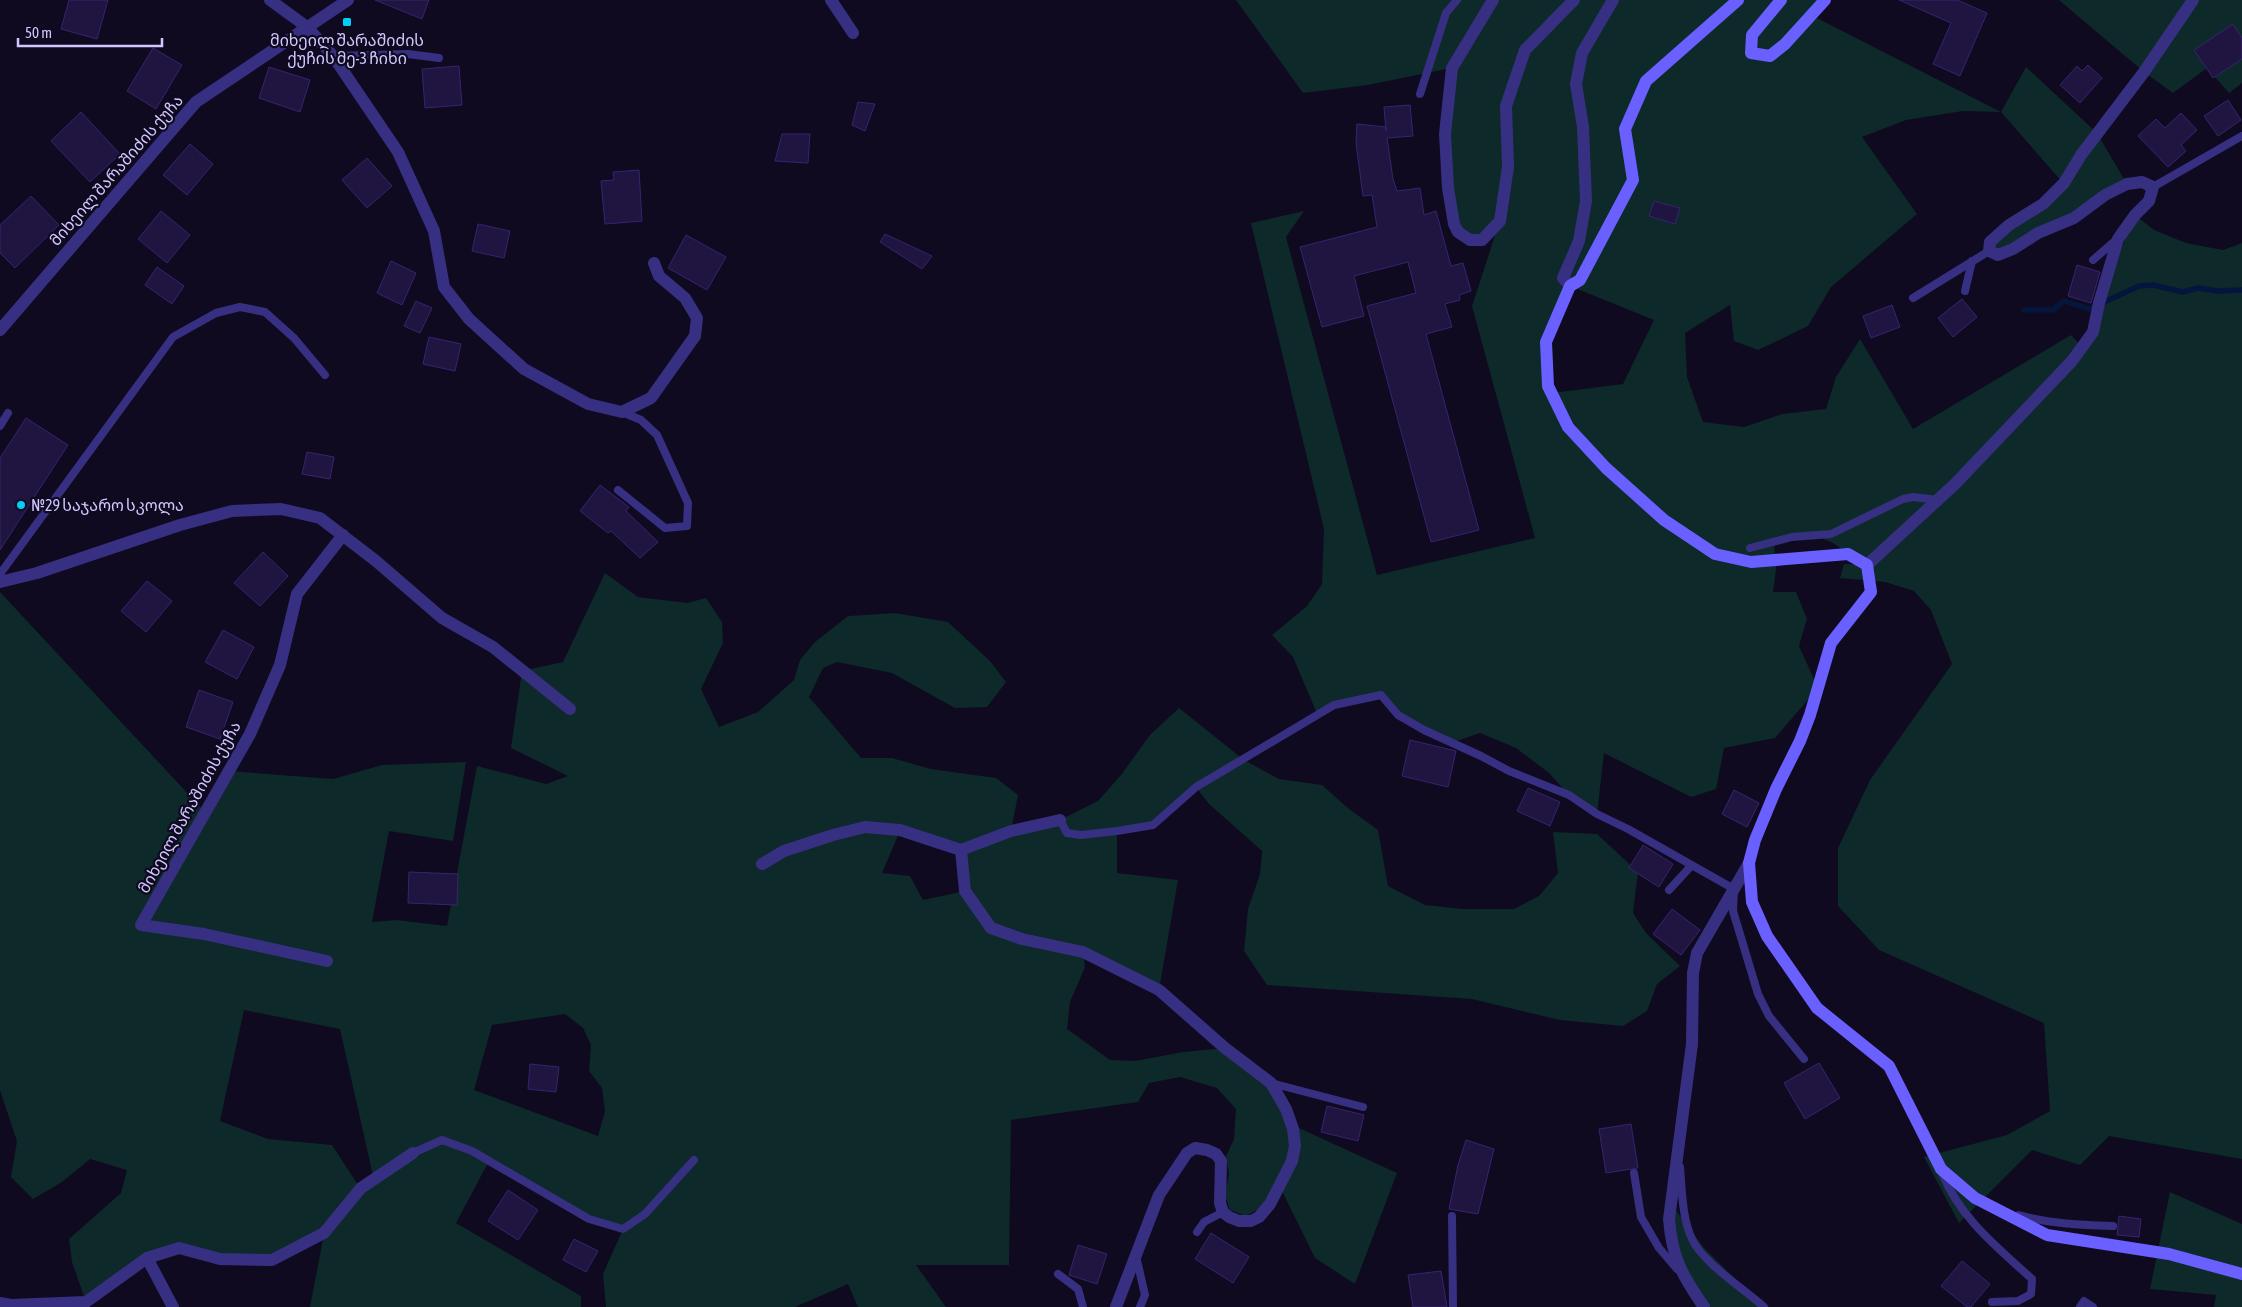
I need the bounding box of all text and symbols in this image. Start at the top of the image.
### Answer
scale bar [18,15,161,47]
marker: მიხეილ შარაშიძის ქუჩის მე-3 ჩიხი [341,16,353,28]
text: 50 m [25,24,52,41]
place label: მიხეილ შარაშიძის ქუჩის მე-3 ჩიხი [270,31,424,68]
street label: მიხეილ შარაშიძის ქუჩა [46,91,188,250]
place label: №29 საჯარო სკოლა [31,496,184,516]
marker: №29 საჯარო სკოლა [15,499,27,511]
street label: მიხეილ შარაშიძის ქუჩა [134,718,246,897]

